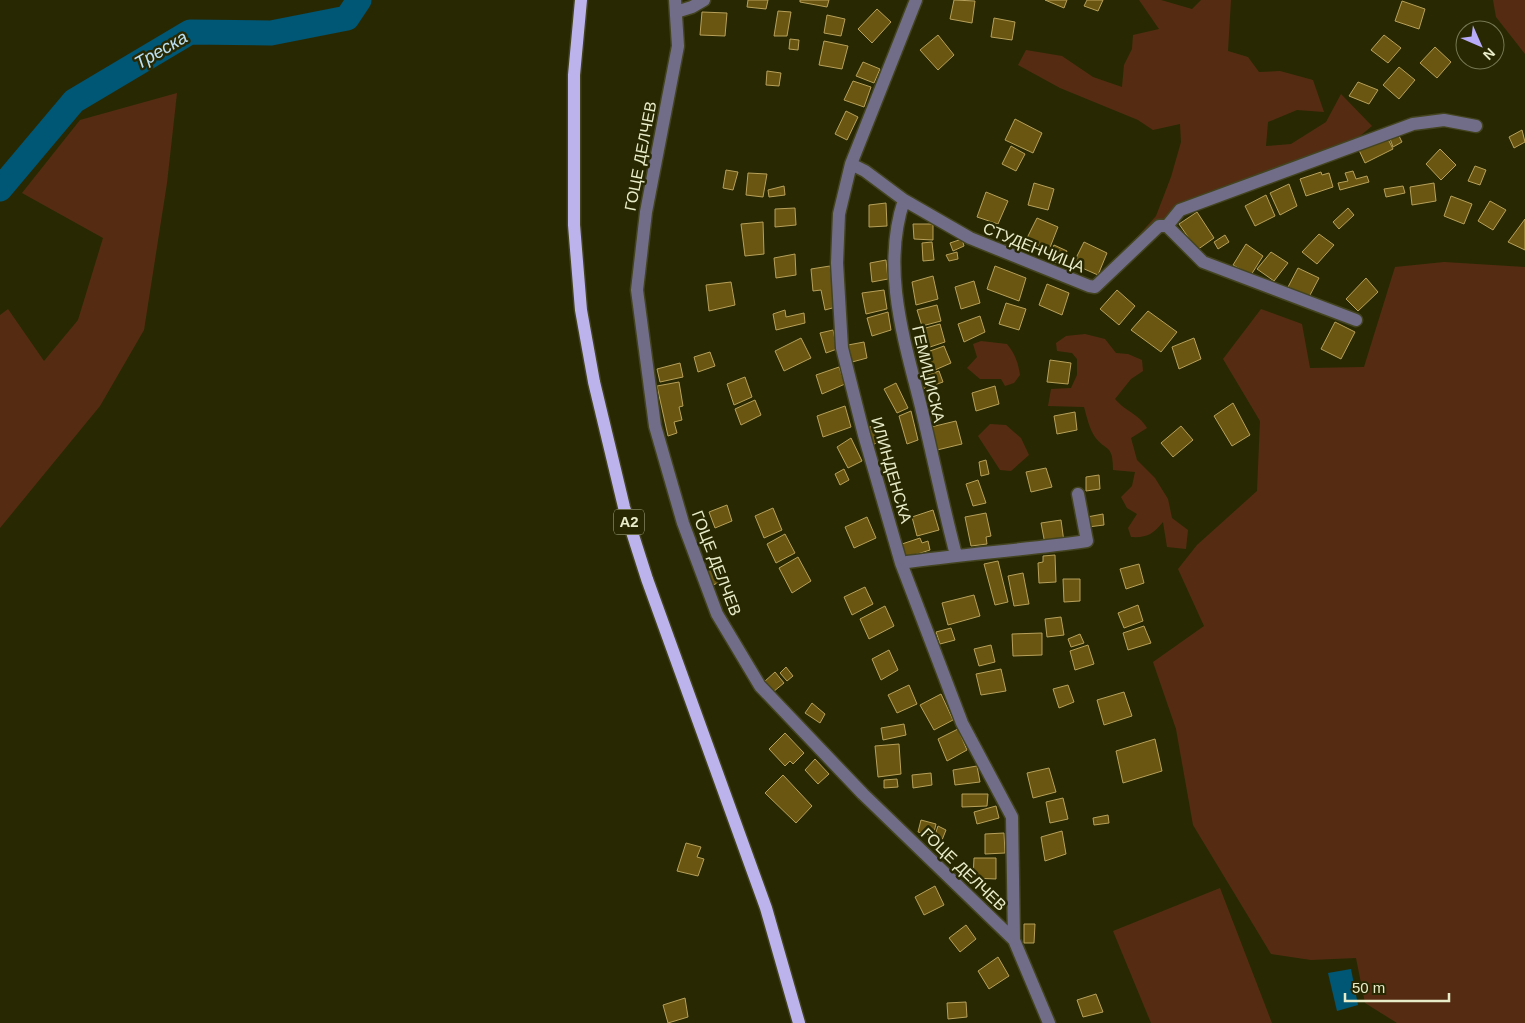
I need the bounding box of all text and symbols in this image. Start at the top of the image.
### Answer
north arrow [1455,20,1505,70]
water label: Треска [131,27,191,73]
text: N [1480,45,1498,63]
street label: ГОЦЕ ДЕЛЧЕВ [622,100,659,212]
street label: СТУДЕНЧИЦА [981,219,1087,276]
street label: ГЕМИЏИСКА [909,324,948,424]
street label: ИЛИНДЕНСКА [868,415,915,526]
street label: ГОЦЕ ДЕЛЧЕВ [689,508,744,618]
road number: A2 [614,510,644,534]
street label: ГОЦЕ ДЕЛЧЕВ [918,825,1010,914]
scale bar [1345,970,1449,1002]
text: 50 m [1352,979,1385,996]

